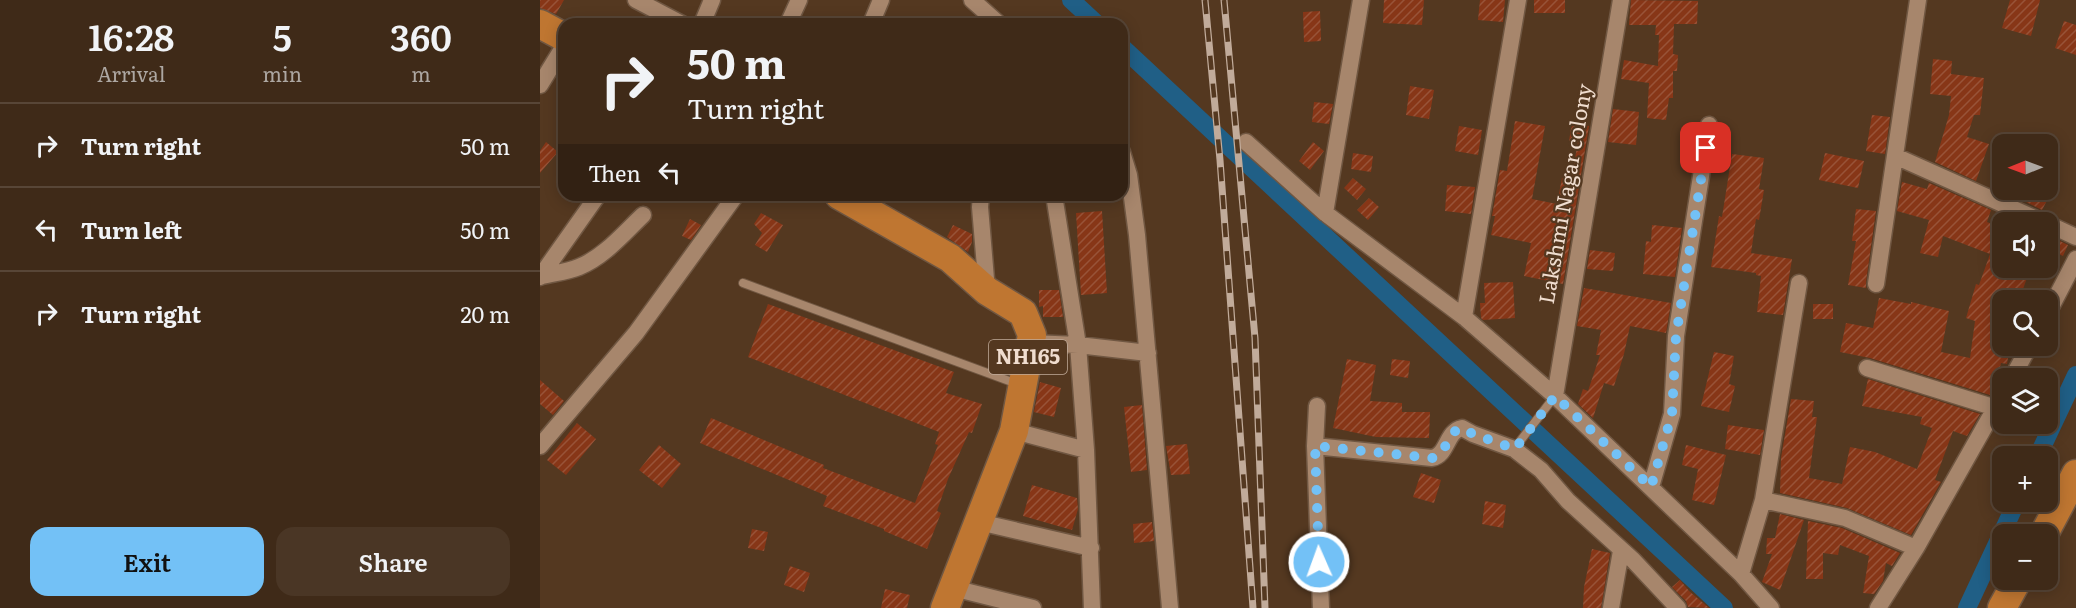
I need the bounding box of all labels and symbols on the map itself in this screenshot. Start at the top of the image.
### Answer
street label: Lakshmi Nagar colony [1529,80,1598,306]
pin [1680,122,1731,173]
north arrow [1992,134,2058,200]
road number: NH165 [989,340,1067,374]
position arrow [1287,530,1351,594]

